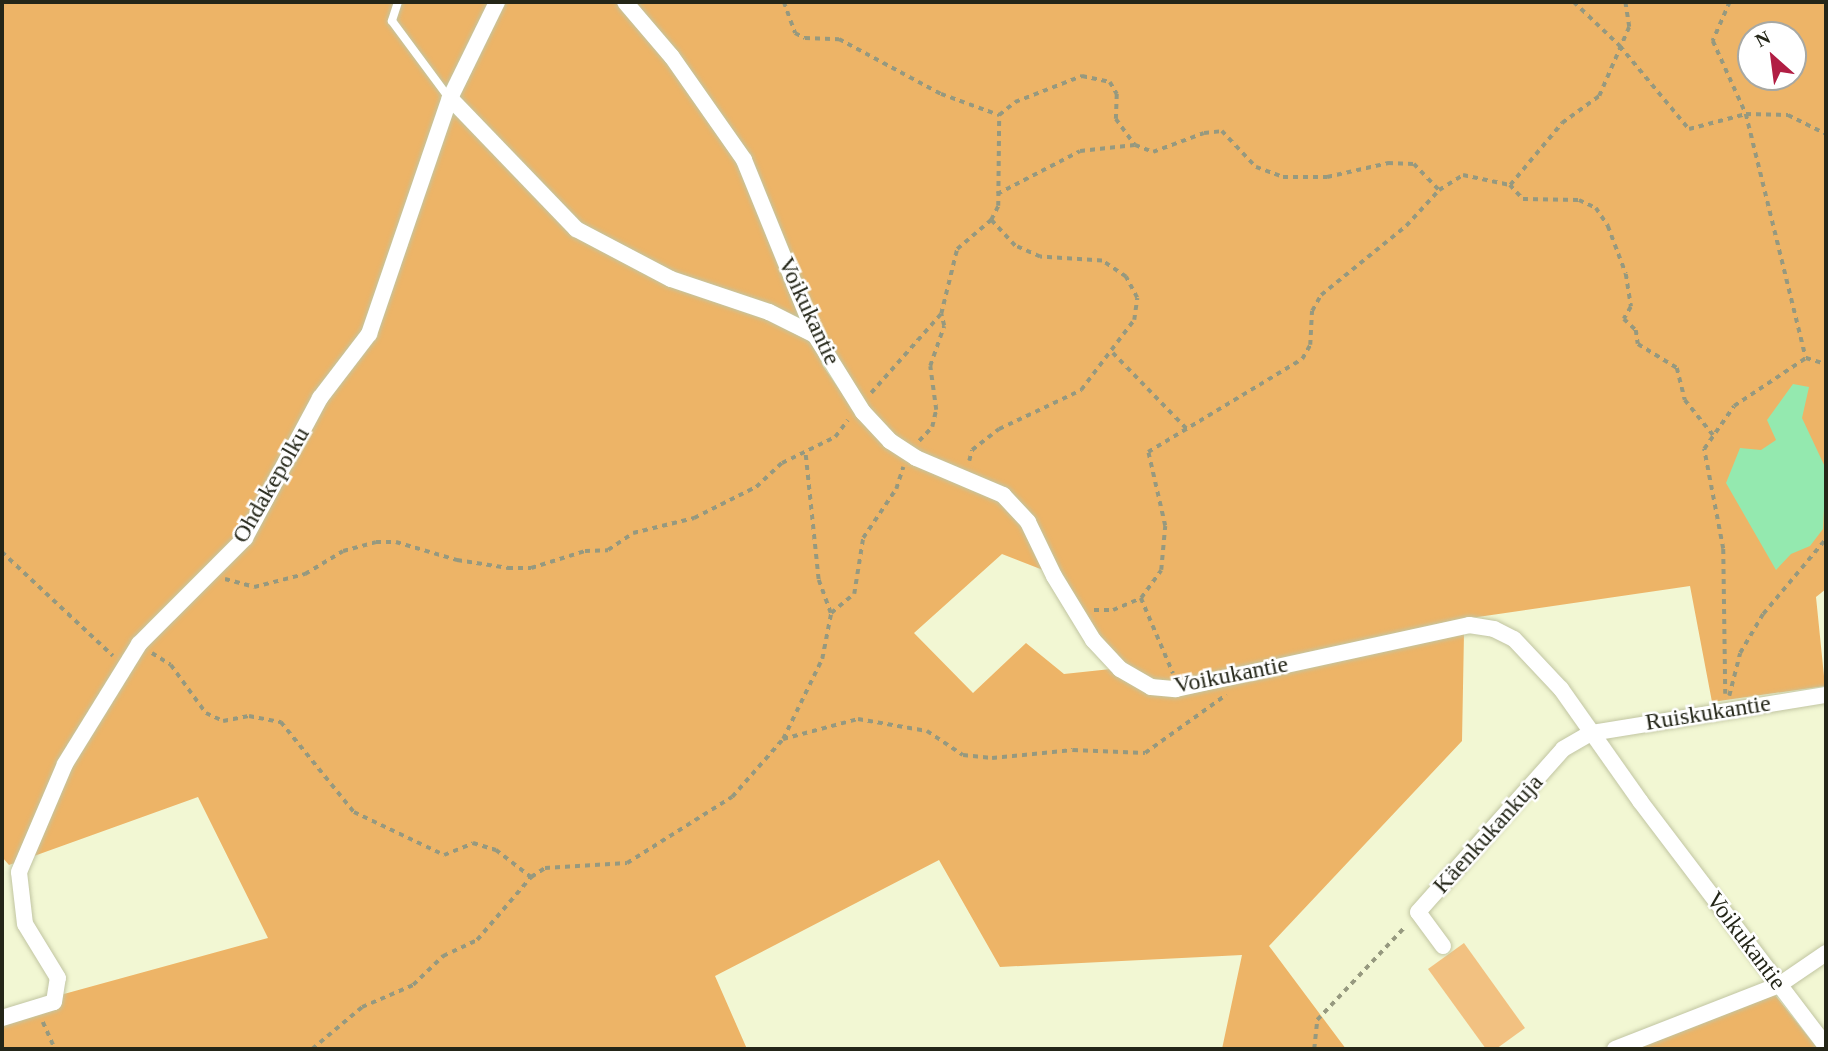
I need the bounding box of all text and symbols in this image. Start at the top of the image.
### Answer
north arrow [1737,21,1807,91]
text: N [1752,26,1774,51]
street label: Voikukantie [772,253,846,369]
street label: Ohdakepolku [226,422,316,548]
street label: Voikukantie [1172,650,1290,700]
street label: Ruiskukantie [1643,689,1773,737]
street label: Käenkukankuja [1427,768,1549,900]
street label: Voikukantie [1700,886,1792,996]

